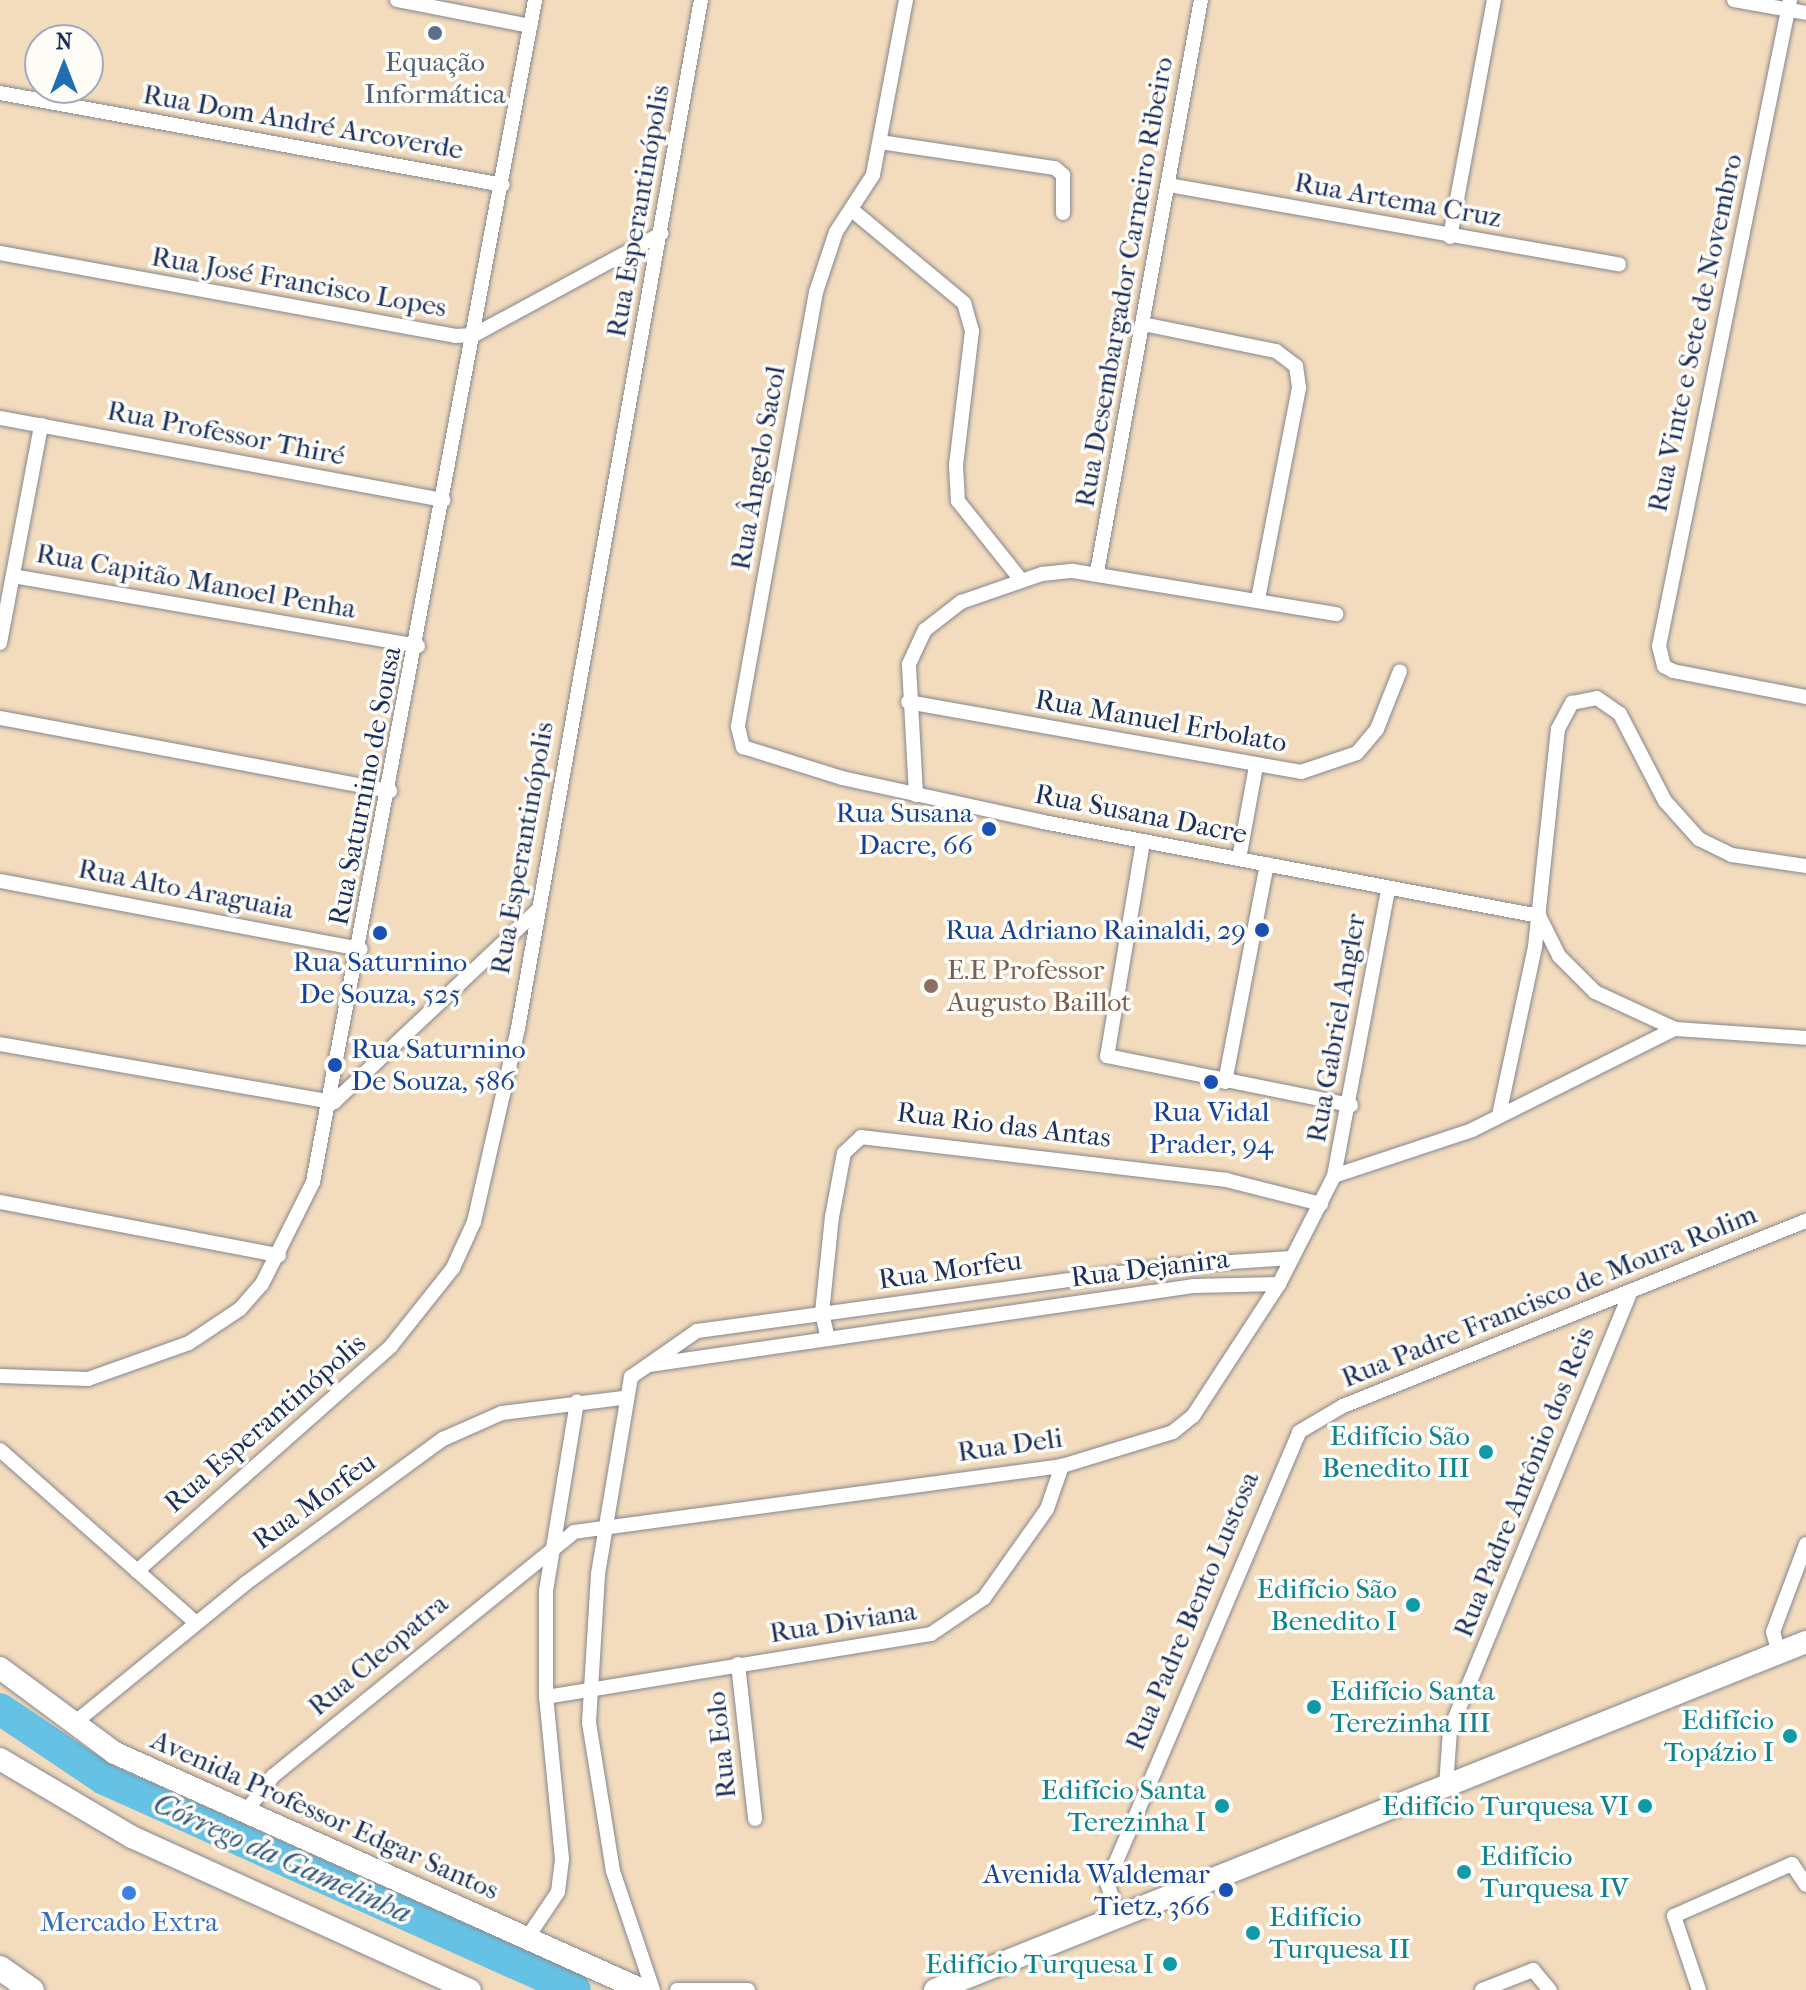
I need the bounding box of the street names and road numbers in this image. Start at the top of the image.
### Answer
street label: Rua Desembargador Carneiro Ribeiro [1068,54,1180,510]
street label: Rua Dom André Arcoverde [140,77,466,167]
street label: Rua Esperantinópolis [599,82,677,340]
street label: Rua Vinte e Sete de Novembro [1641,151,1749,515]
street label: Rua Artema Cruz [1292,165,1504,235]
street label: Rua José Francisco Lopes [149,239,449,325]
street label: Rua Ângelo Sacol [723,363,793,573]
street label: Rua Professor Thiré [104,393,348,473]
street label: Rua Capitão Manoel Penha [33,536,359,626]
street label: Rua Saturnino de Sousa [321,644,409,928]
street label: Rua Manuel Erbolato [1033,682,1289,760]
street label: Rua Esperantinópolis [483,719,561,977]
street label: Rua Susana Dacre [1032,777,1250,851]
street label: Rua Alto Araguaia [75,852,297,926]
street label: Rua Gabriel Angler [1299,911,1373,1145]
street label: Rua Rio das Antas [895,1095,1113,1155]
street label: Rua Padre Francisco de Moura Rolim [1337,1197,1761,1395]
street label: Rua Dejanira [1069,1242,1231,1294]
street label: Rua Morfeu [876,1243,1024,1297]
street label: Rua Padre Antônio dos Reis [1446,1322,1602,1642]
street label: Rua Esperantinópolis [157,1326,373,1520]
street label: Rua Deli [955,1421,1065,1469]
street label: Rua Morfeu [246,1445,382,1557]
street label: Rua Padre Bento Lustosa [1118,1466,1266,1756]
street label: Rua Cleopatra [301,1587,455,1723]
street label: Rua Diviana [767,1594,919,1650]
street label: Rua Eolo [699,1690,743,1800]
street label: Avenida Professor Edgar Santos [146,1723,504,1907]

